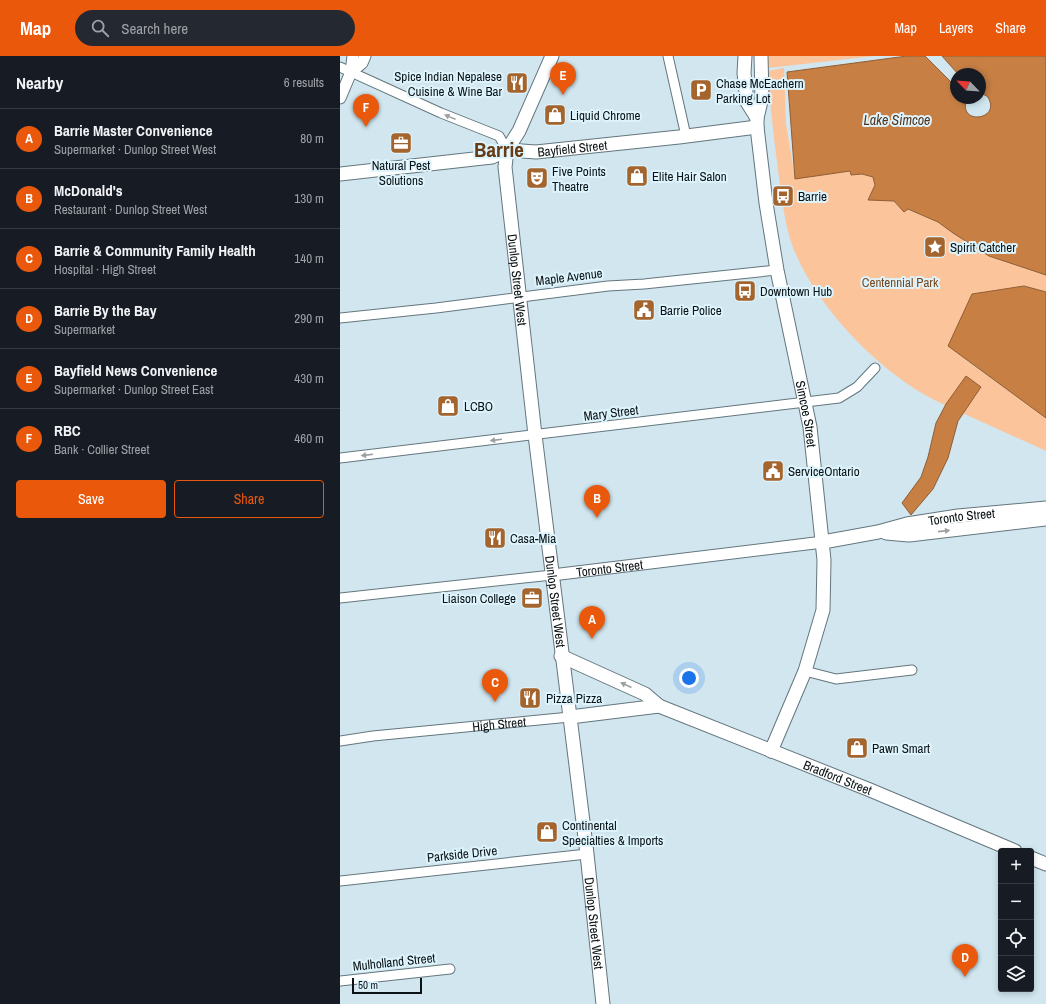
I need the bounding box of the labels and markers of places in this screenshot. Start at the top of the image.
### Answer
pin: E [550,62,576,95]
place label: Spice Indian Nepalese Cuisine & Wine Bar [394,68,502,100]
restaurant icon: Spice Indian Nepalese Cuisine & Wine Bar [504,70,530,96]
place label: Chase McEachern Parking Lot [716,75,804,107]
parking icon: Chase McEachern Parking Lot [688,77,714,103]
pin: F [353,94,379,127]
shop icon: Liquid Chrome [542,102,568,128]
place label: Liquid Chrome [570,107,641,124]
office icon: Natural Pest Solutions [388,130,414,156]
place label: Natural Pest Solutions [372,157,430,189]
place label: Five Points Theatre [552,163,606,195]
shop icon: Elite Hair Salon [624,163,650,189]
theatre icon: Five Points Theatre [524,165,550,191]
place label: Elite Hair Salon [652,168,727,185]
bus stop icon: Barrie [770,183,796,209]
place label: Barrie [798,188,827,205]
place icon: Spirit Catcher [922,234,948,260]
place label: Spirit Catcher [950,239,1016,256]
bus stop icon: Downtown Hub [732,278,758,304]
place label: Downtown Hub [760,283,832,300]
public building icon: Barrie Police [631,297,657,323]
place label: Barrie Police [660,302,722,319]
shop icon: LCBO [435,393,461,419]
place label: LCBO [464,398,493,415]
public building icon: ServiceOntario [760,458,786,484]
place label: ServiceOntario [788,463,860,480]
pin: B [584,485,610,518]
restaurant icon: Casa-Mia [482,525,508,551]
place label: Casa-Mia [510,530,556,547]
office icon: Liaison College [519,585,545,611]
place label: Liaison College [442,590,516,607]
pin: A [579,606,605,639]
pin: C [482,669,508,702]
restaurant icon: Pizza Pizza [517,685,543,711]
place label: Pizza Pizza [546,690,602,707]
shop icon: Pawn Smart [844,735,870,761]
place label: Pawn Smart [872,740,930,757]
place label: Continental Specialties & Imports [562,817,663,849]
shop icon: Continental Specialties & Imports [534,819,560,845]
pin: D [952,944,978,977]

